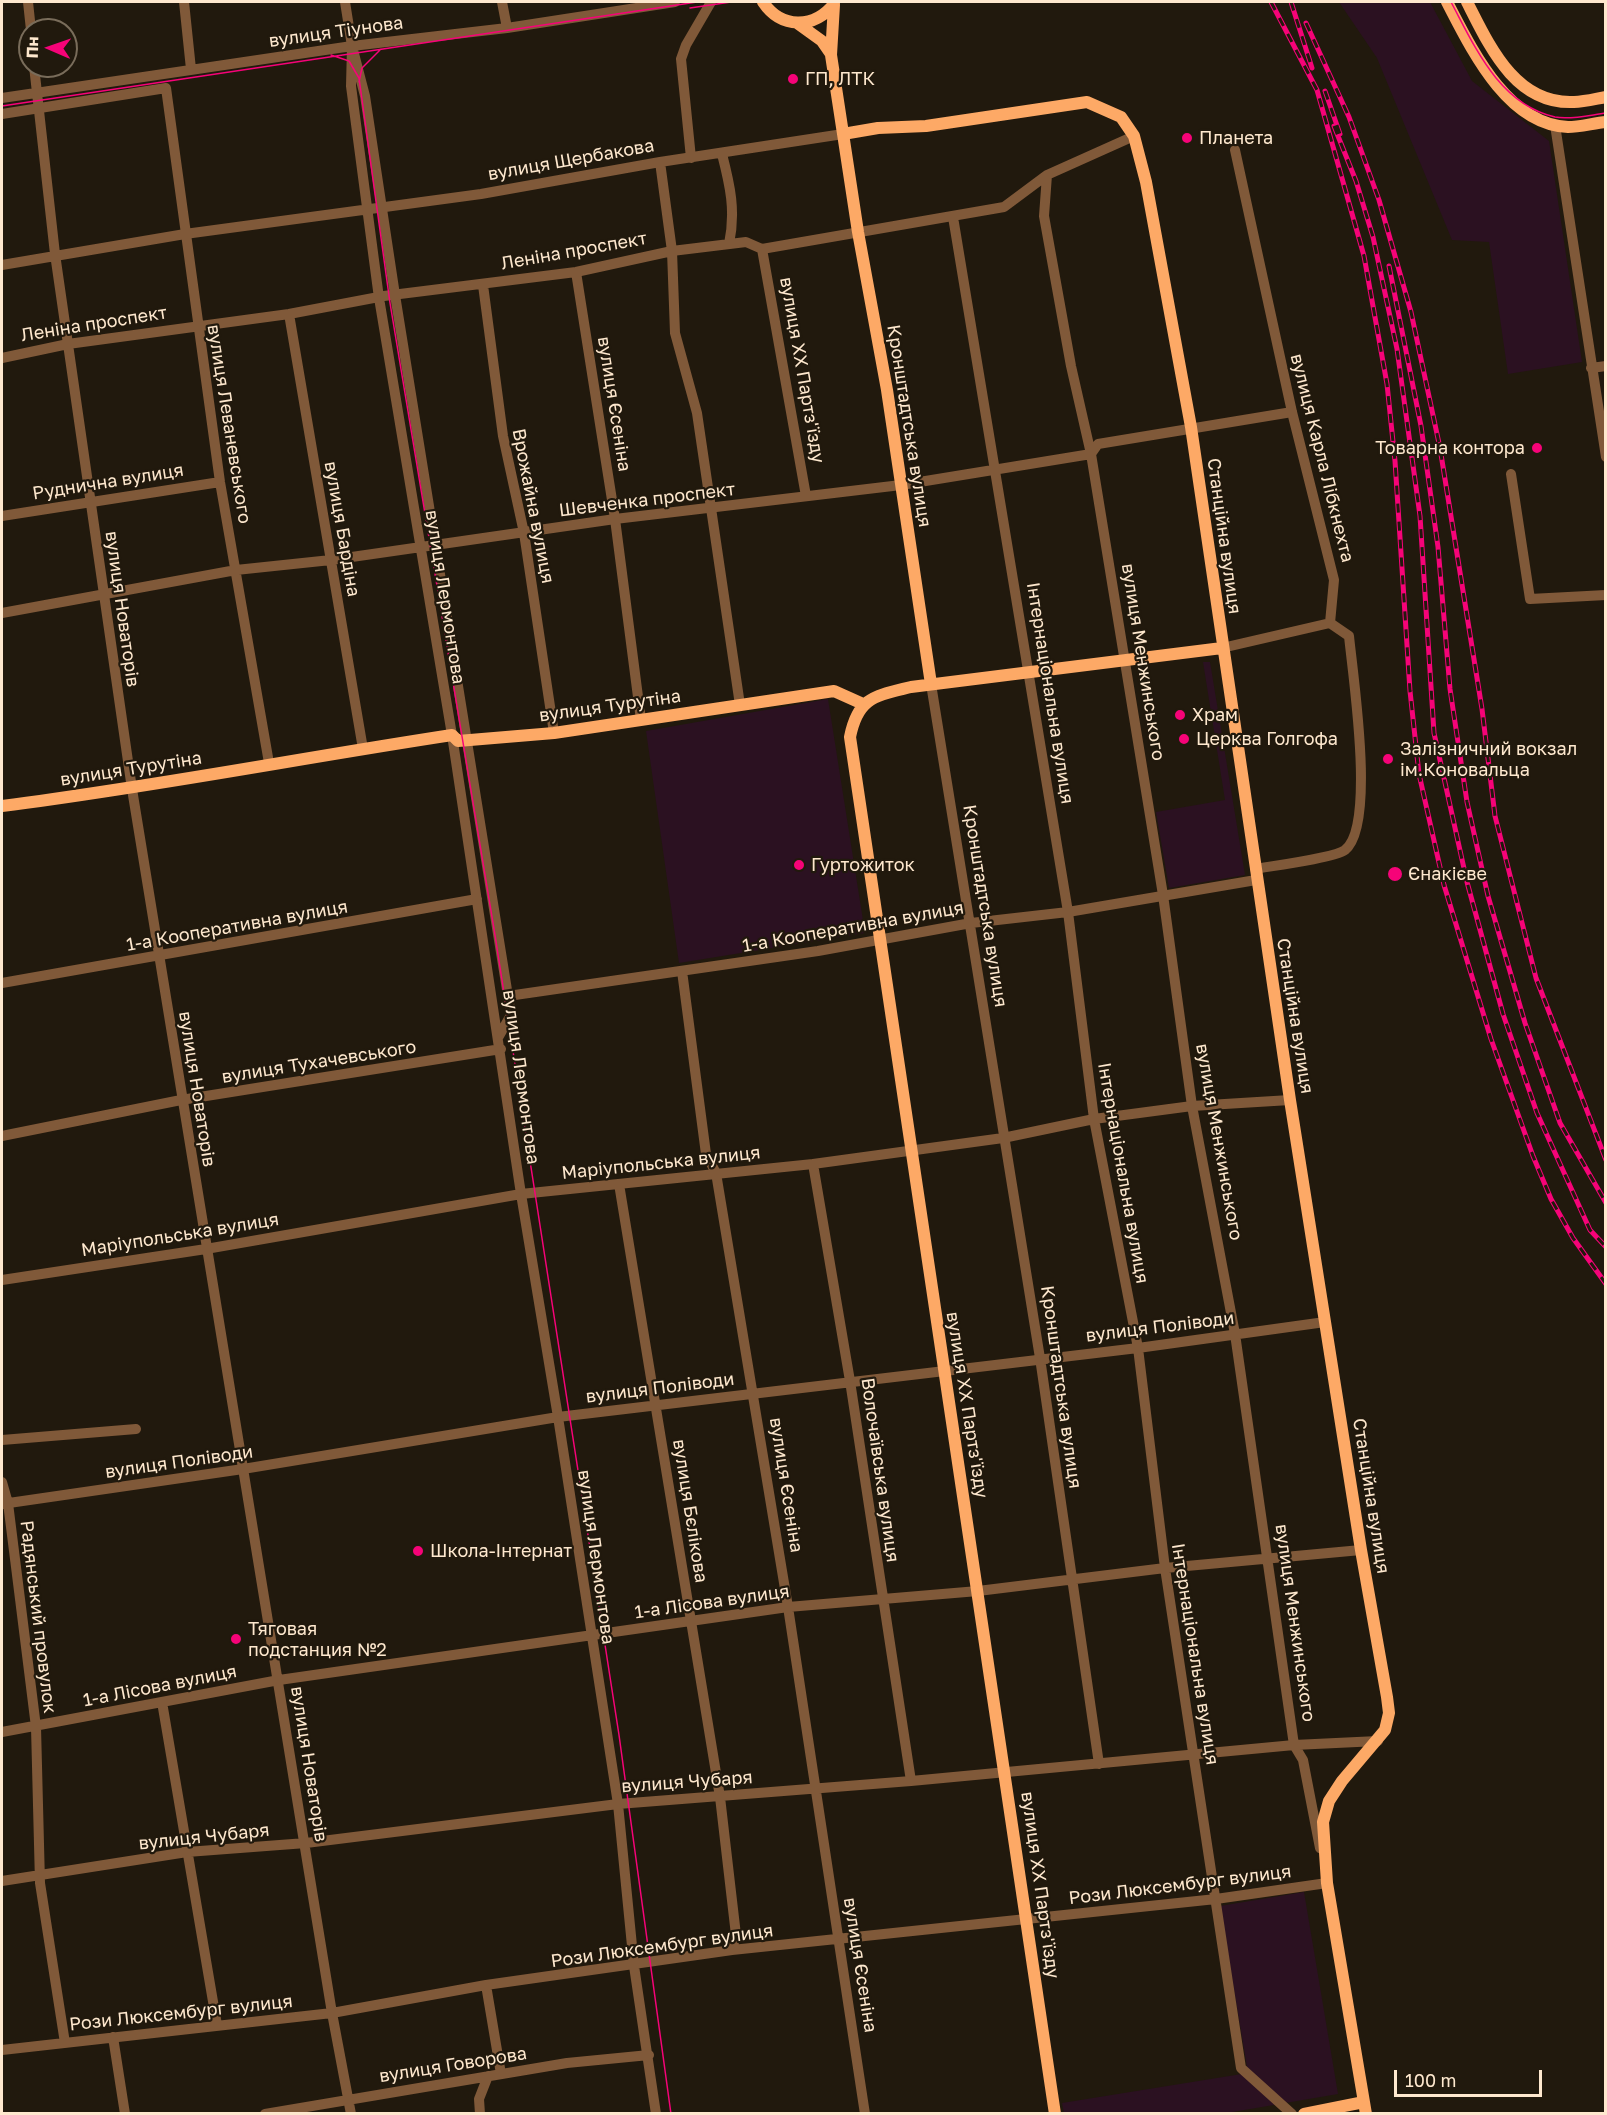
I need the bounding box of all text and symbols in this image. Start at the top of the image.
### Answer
street label: вулиця Тіунова [267,12,405,52]
north arrow [18,18,78,78]
text: Пн [22,36,42,59]
place label: ГП, ЛТК [805,68,875,90]
marker: ГП, ЛТК [786,72,800,86]
place label: Планета [1199,127,1273,149]
marker: Планета [1180,131,1194,145]
street label: вулиця Щербакова [486,135,656,185]
street label: Леніна проспект [499,228,649,274]
street label: вулиця XX Партз'їзду [775,275,829,465]
street label: Леніна проспект [19,302,169,346]
street label: вулиця Леваневського [203,323,255,525]
street label: Кронштадтська вулиця [882,323,936,529]
street label: вулиця Єсеніна [593,335,635,473]
street label: вулиця Карла Лібкнехта [1286,351,1358,565]
street label: Врожайна вулиця [507,427,559,585]
place label: Товарна контора [1375,437,1525,459]
marker: Товарна контора [1530,441,1544,455]
street label: Станційна вулиця [1202,457,1246,615]
street label: Руднична вулиця [31,459,185,505]
street label: вулиця Бардіна [319,460,365,598]
street label: Шевченка проспект [558,478,736,522]
street label: вулиця Лермонтова [421,508,469,686]
street label: вулиця Новаторів [100,530,144,688]
street label: вулиця Менжинського [1117,562,1169,762]
street label: Інтернаціональна вулиця [1022,581,1078,805]
street label: вулиця Турутіна [538,685,682,727]
place label: Храм [1192,704,1238,726]
marker: Храм [1173,708,1187,722]
place label: Церква Голгофа [1196,728,1338,750]
marker: Церква Голгофа [1177,732,1191,746]
place label: Залізничний вокзал ім.Коновальца [1400,738,1577,780]
street label: вулиця Турутіна [59,747,203,791]
marker: Залізничний вокзал ім.Коновальца [1381,752,1395,766]
street label: Кронштадтська вулиця [958,803,1012,1009]
place label: Гуртожиток [811,854,915,876]
marker: Гуртожиток [792,858,806,872]
place label: Єнакієве [1408,863,1487,885]
marker: Єнакієве [1386,865,1404,883]
street label: 1-а Кооперативна вулиця [125,896,349,956]
street label: 1-а Кооперативна вулиця [741,897,965,957]
street label: Станційна вулиця [1272,937,1318,1095]
street label: вулиця Лермонтова [498,988,544,1166]
street label: вулиця Новаторів [174,1010,220,1168]
street label: вулиця Тухачевського [220,1036,418,1088]
street label: вулиця Менжинського [1191,1042,1247,1242]
street label: Інтернаціональна вулиця [1093,1061,1153,1285]
street label: Маріупольська вулиця [560,1142,762,1184]
street label: Маріупольська вулиця [80,1209,280,1261]
street label: Кронштадтська вулиця [1036,1284,1086,1490]
street label: вулиця Поліводи [1085,1307,1235,1347]
street label: вулиця XX Партз'їзду [942,1310,992,1500]
street label: вулиця Поліводи [585,1368,735,1408]
street label: Волочаївська вулиця [856,1376,904,1564]
street label: вулиця Єсеніна [765,1416,807,1554]
street label: Станційна вулиця [1348,1417,1394,1575]
street label: вулиця Бєлікова [668,1438,712,1584]
street label: вулиця Поліводи [104,1441,254,1483]
street label: вулиця Лермонтова [573,1468,619,1646]
street label: Радянський провулок [15,1519,61,1715]
street label: вулиця Менжинського [1270,1523,1320,1723]
place label: Школа-Інтернат [430,1540,572,1562]
street label: Інтернаціональна вулиця [1167,1542,1223,1766]
marker: Школа-Інтернат [411,1544,425,1558]
street label: 1-а Лісова вулиця [633,1580,791,1624]
place label: Тяговая подстанция №2 [248,1618,387,1660]
marker: Тяговая подстанция №2 [229,1632,243,1646]
street label: 1-а Лісова вулиця [81,1661,239,1711]
street label: вулиця Новаторів [286,1685,332,1843]
street label: вулиця Чубаря [621,1767,753,1797]
street label: вулиця XX Партз'їзду [1016,1790,1064,1980]
street label: вулиця Чубаря [137,1819,271,1855]
street label: Рози Люксембург вулиця [1067,1861,1293,1909]
street label: вулиця Єсеніна [839,1896,881,2034]
street label: Рози Люксембург вулиця [549,1920,775,1972]
street label: Рози Люксембург вулиця [68,1991,294,2035]
street label: вулиця Говорова [378,2043,528,2087]
scale bar [1397,2058,1546,2096]
text: 100 m [1405,2069,1456,2091]

